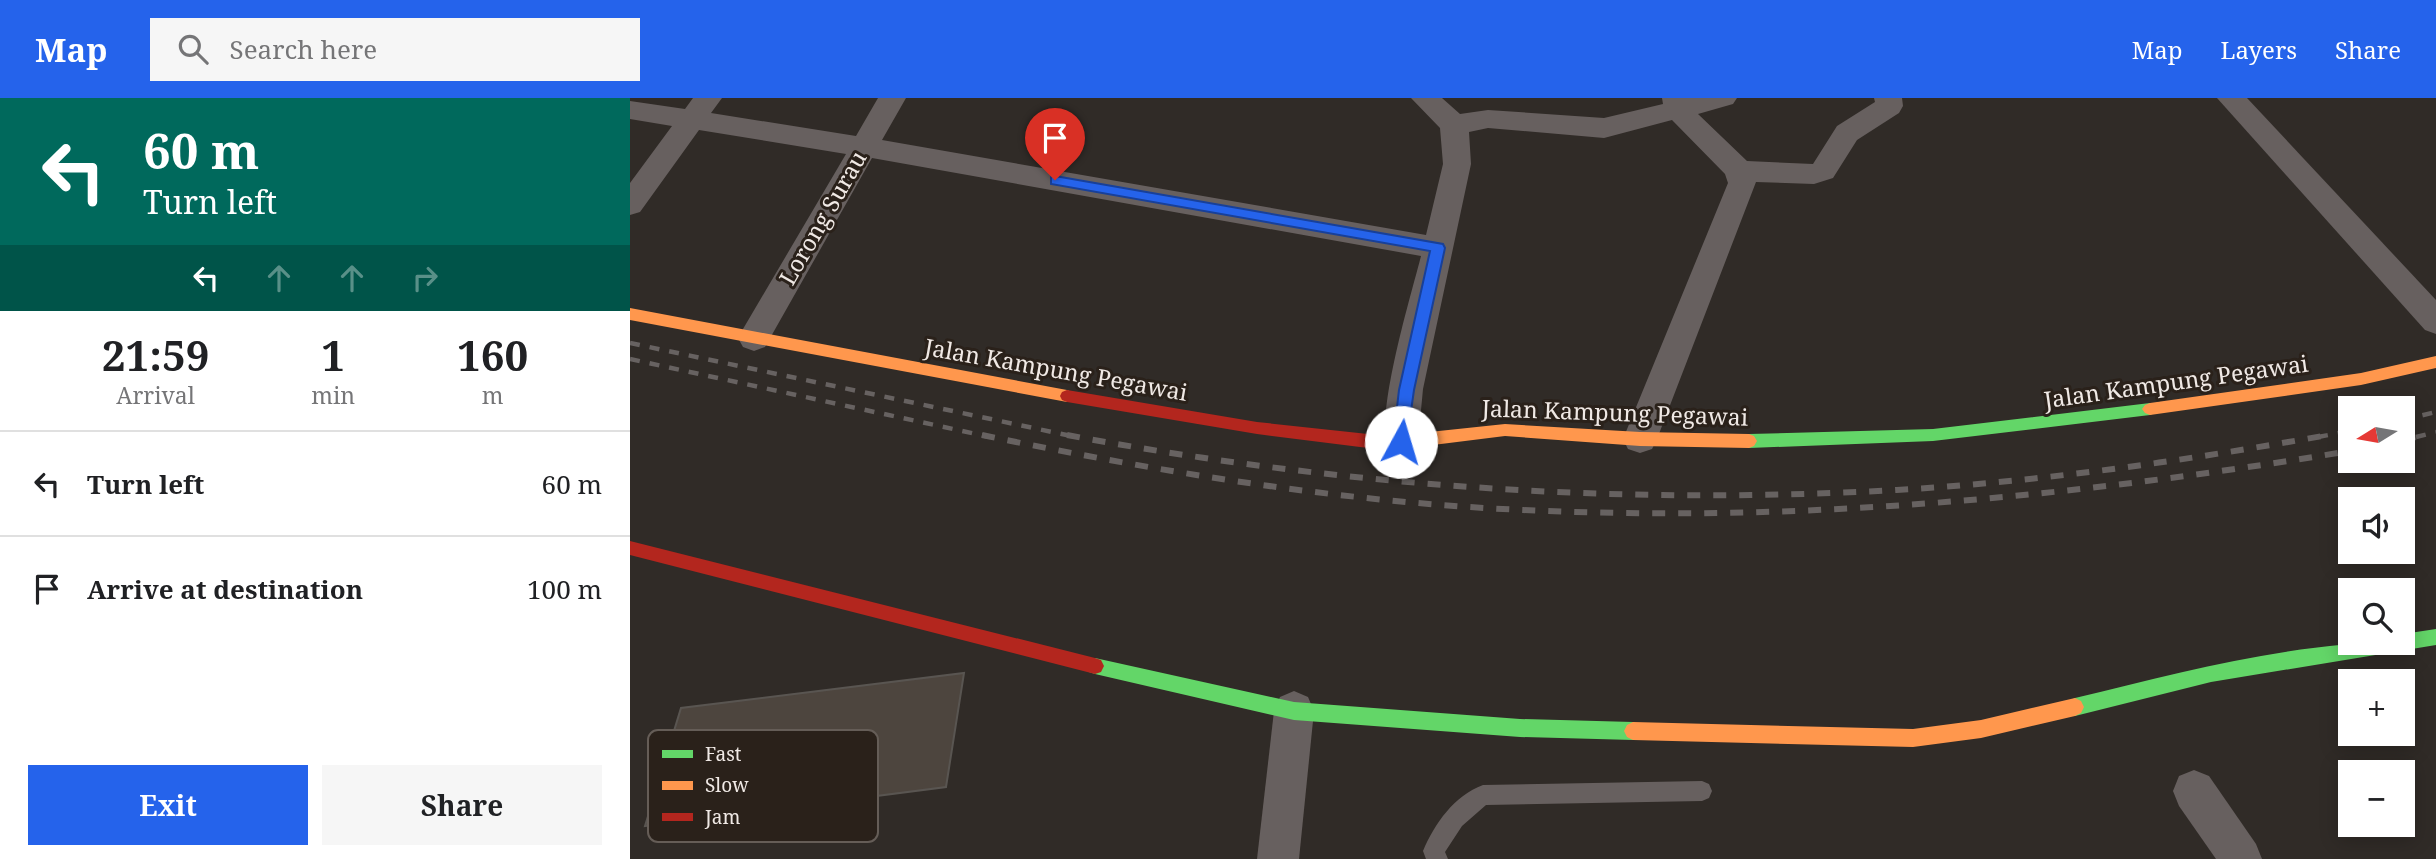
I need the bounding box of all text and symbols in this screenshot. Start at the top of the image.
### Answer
search box [150,18,640,81]
text: Map [35,27,108,72]
icon: search [174,30,212,68]
text: Search here [230,31,377,67]
text: Map [2132,33,2183,66]
text: Layers [2221,33,2297,66]
text: Share [2335,33,2401,66]
pin [1025,108,1085,180]
text: 60 m [143,117,259,183]
icon: arrive [1036,119,1074,157]
icon: left [28,126,119,217]
street label: Lorong Surau [771,144,874,290]
text: Turn left [143,180,277,223]
icon: left [187,259,225,297]
icon: ahead [260,259,298,297]
icon: ahead [333,259,371,297]
icon: right [406,259,444,297]
text: 21:59 [102,326,209,383]
text: 1 [321,326,345,383]
text: 160 [457,326,528,383]
street label: Jalan Kampung Pegawai [921,330,1191,408]
street label: Jalan Kampung Pegawai [2041,347,2311,416]
text: Arrival [116,379,195,411]
text: min [311,379,355,411]
text: m [482,379,503,411]
street label: Jalan Kampung Pegawai [1480,391,1749,433]
north arrow [2338,396,2415,472]
map controls [2338,396,2415,837]
position arrow [1364,405,1438,479]
icon: left [28,465,66,503]
text: Turn left [87,466,204,502]
text: 60 m [542,466,602,502]
button: sound [2338,487,2415,564]
icon: arrive [28,570,66,608]
text: Arrive at destination [87,571,363,607]
text: 100 m [527,571,602,607]
button: search [2338,578,2415,655]
button: + [2338,669,2415,746]
legend [648,730,878,842]
text: Fast [705,741,742,767]
button: − [2338,760,2415,837]
button: Exit [28,765,308,845]
button: Share [322,765,602,845]
text: Slow [705,772,749,798]
text: Jam [704,804,740,830]

